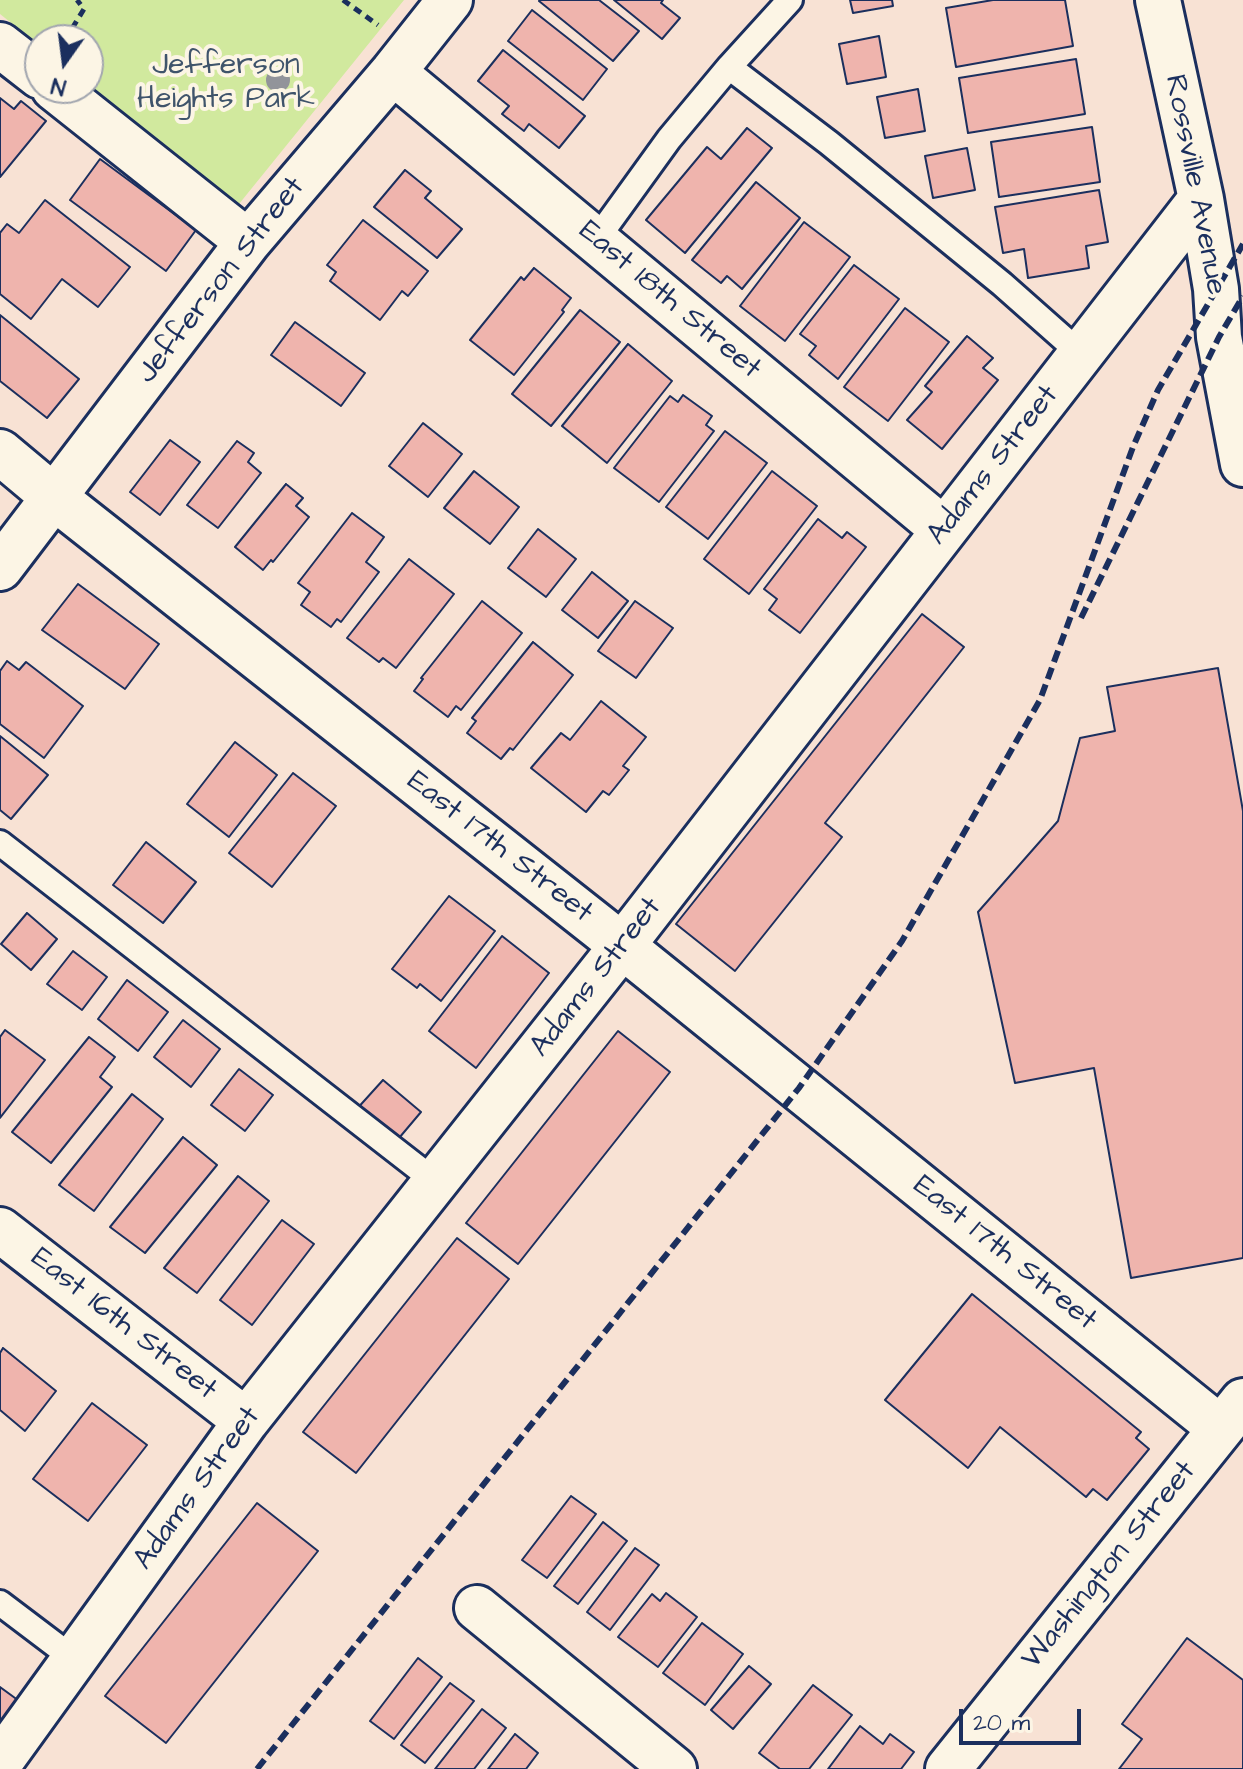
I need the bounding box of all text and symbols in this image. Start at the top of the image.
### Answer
north arrow [24,24,104,104]
park label: Jefferson Heights Park [137,49,315,120]
text: N [48,69,69,103]
street label: Rossville Avenue [1155,72,1233,298]
street label: Jefferson Street [130,171,314,391]
street label: East 18th Street [570,214,768,388]
street label: Adams Street [920,379,1068,553]
street label: East 17th Street [399,764,599,932]
street label: Adams Street [523,891,671,1065]
street label: East 17th Street [905,1169,1103,1339]
street label: East 16th Street [23,1241,223,1409]
street label: Adams Street [127,1400,269,1578]
street label: Washington Street [1015,1455,1205,1677]
scale bar [963,1693,1085,1743]
text: 20 m [973,1706,1030,1740]

